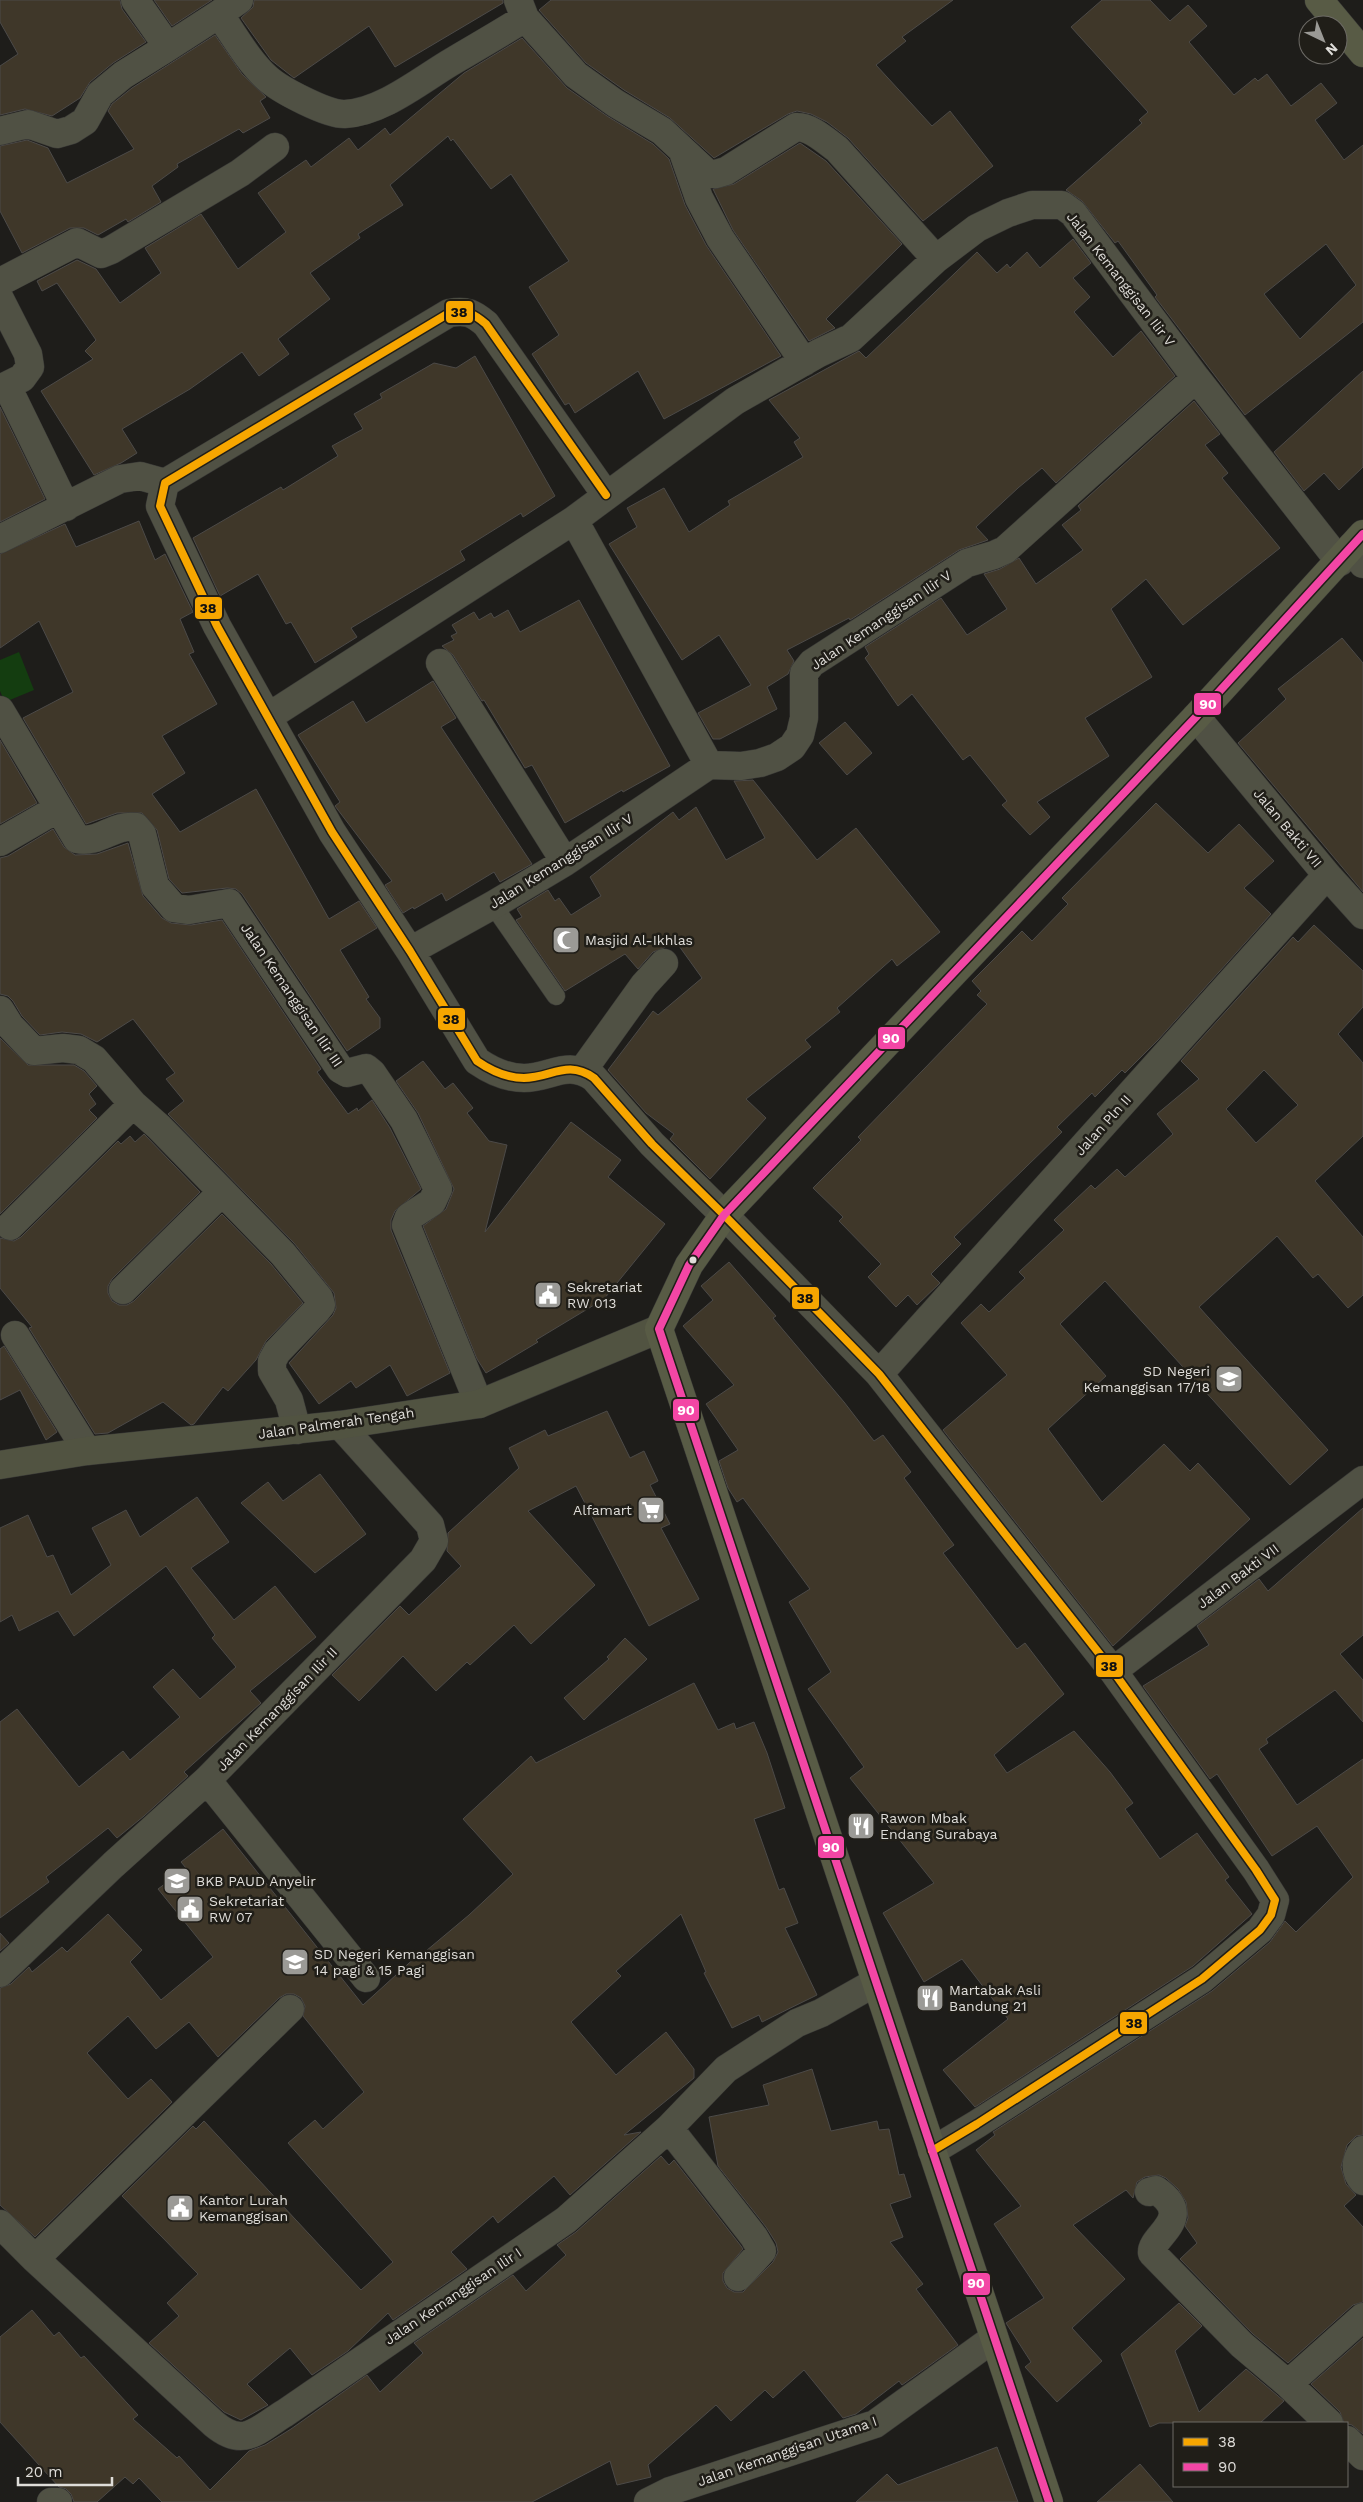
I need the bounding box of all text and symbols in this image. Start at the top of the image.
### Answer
north arrow [1298,15,1348,65]
text: N [1323,40,1341,59]
street label: Jalan Kemanggisan Ilir V [1064,209,1178,349]
line badge: 38 [445,300,474,324]
text: 38 [450,304,468,320]
street label: Jalan Kemanggisan Ilir V [808,567,954,673]
line badge: 38 [194,596,223,620]
text: 38 [199,600,217,616]
line badge: 90 [1193,692,1222,716]
text: 90 [1199,696,1217,712]
street label: Jalan Bakti VII [1251,786,1325,870]
street label: Jalan Kemanggisan Ilir V [486,810,636,912]
street label: Jalan Kemanggisan Ilir III [238,920,346,1070]
mosque icon: Masjid Al-Ikhlas [551,925,581,955]
place label: Masjid Al-Ikhlas [585,932,693,948]
line badge: 38 [437,1007,466,1031]
text: 38 [442,1011,460,1027]
line badge: 90 [877,1026,906,1050]
text: 90 [882,1030,900,1046]
street label: Jalan Pln II [1072,1091,1134,1159]
unlabelled marker [688,1255,698,1265]
place label: Sekretariat RW 013 [567,1279,642,1311]
public building icon: Sekretariat RW 013 [533,1280,563,1310]
line badge: 38 [791,1286,820,1310]
text: 38 [796,1290,814,1306]
place label: SD Negeri Kemanggisan 17/18 [1084,1363,1210,1395]
school or university icon: SD Negeri Kemanggisan 17/18 [1214,1364,1244,1394]
line badge: 90 [672,1398,700,1422]
text: 90 [677,1402,695,1418]
street label: Jalan Palmerah Tengah [257,1404,415,1442]
supermarket icon: Alfamart [636,1495,666,1525]
place label: Alfamart [573,1502,632,1518]
street label: Jalan Bakti VII [1194,1540,1282,1612]
street label: Jalan Kemanggisan Ilir II [214,1644,340,1774]
line badge: 38 [1095,1654,1124,1678]
text: 38 [1100,1658,1118,1674]
place label: Rawon Mbak Endang Surabaya [880,1810,998,1842]
restaurant icon: Rawon Mbak Endang Surabaya [846,1811,876,1841]
line badge: 90 [817,1835,845,1859]
text: 90 [822,1839,840,1855]
school or university icon: BKB PAUD Anyelir [162,1866,192,1896]
place label: BKB PAUD Anyelir [196,1873,316,1889]
place label: Sekretariat RW 07 [209,1893,284,1925]
public building icon: Sekretariat RW 07 [175,1894,205,1924]
place label: SD Negeri Kemanggisan 14 pagi & 15 Pagi [314,1946,475,1978]
school or university icon: SD Negeri Kemanggisan 14 pagi & 15 Pagi [280,1947,310,1977]
place label: Martabak Asli Bandung 21 [949,1982,1041,2014]
restaurant icon: Martabak Asli Bandung 21 [915,1983,945,2013]
line badge: 38 [1119,2011,1148,2035]
text: 38 [1125,2015,1143,2031]
place label: Kantor Lurah Kemanggisan [199,2192,288,2224]
public building icon: Kantor Lurah Kemanggisan [165,2193,195,2223]
street label: Jalan Kemanggisan Ilir I [382,2244,524,2348]
line badge: 90 [962,2272,991,2296]
text: 90 [967,2275,985,2291]
street label: Jalan Kemanggisan Utama I [695,2413,879,2489]
legend [1173,2422,1348,2487]
text: 38 [1218,2433,1236,2451]
scale bar [18,2454,111,2486]
text: 90 [1218,2458,1237,2476]
text: 20 m [25,2463,63,2481]

